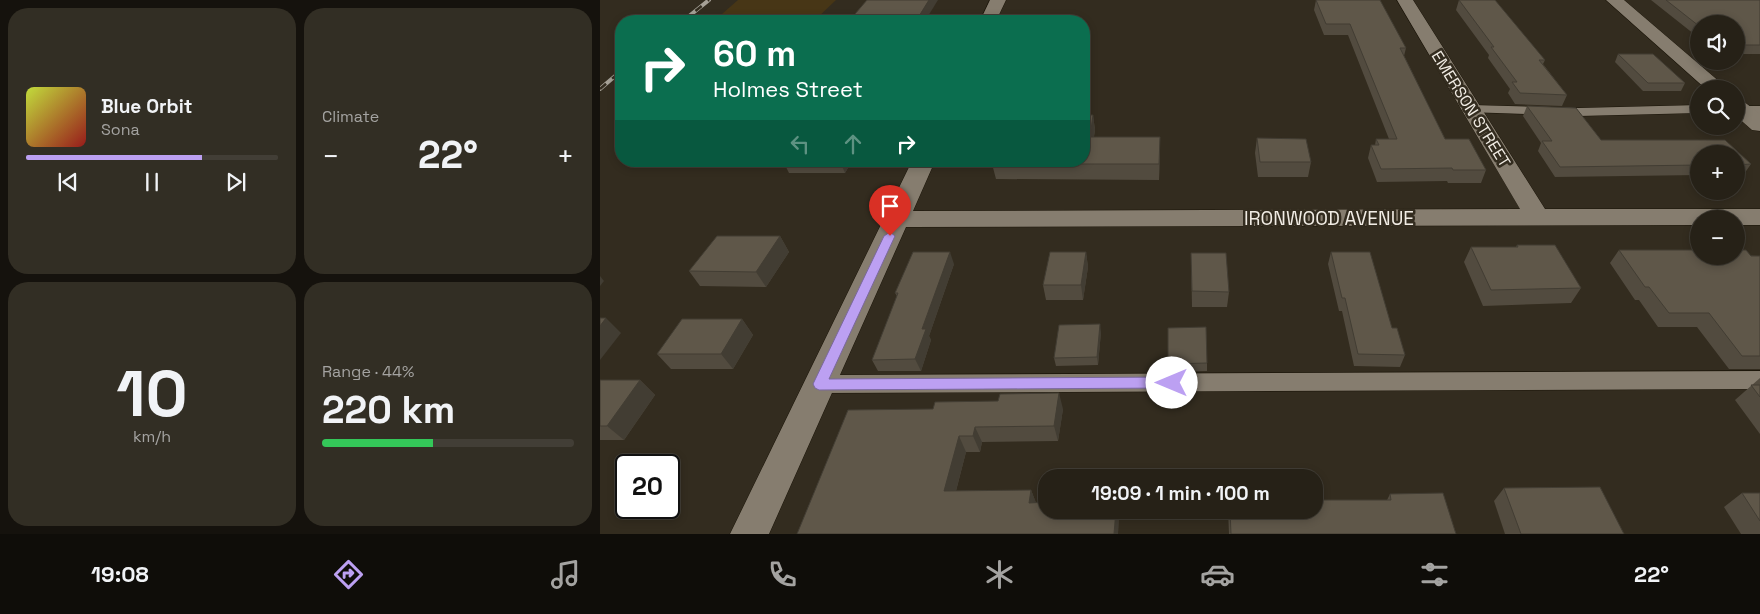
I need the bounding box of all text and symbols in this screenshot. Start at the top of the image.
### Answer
map controls [1690,15,1745,265]
button: sound [1690,15,1745,70]
text: 60 m [713,32,796,76]
icon: right [630,35,695,100]
street label: EMERSON STREET [1427,47,1515,171]
text: Holmes Street [713,75,863,103]
button: search [1690,80,1745,135]
text: Blue Orbit [101,94,192,119]
text: Climate [322,106,379,127]
text: Sona [101,119,140,140]
icon: left [786,130,814,158]
icon: ahead [839,130,867,158]
icon: right [892,130,920,158]
text: 22° [418,131,478,179]
text: − [322,138,339,174]
text: + [557,138,574,174]
button: + [1690,145,1745,200]
icon: previous [54,168,82,196]
icon: pause [138,168,166,196]
icon: next [222,168,250,196]
pin [869,185,911,236]
icon: arrive [876,192,904,220]
street label: IRONWOOD AVENUE [1244,206,1414,231]
button: − [1690,210,1745,265]
text: 10 [116,352,188,435]
position arrow [1145,356,1197,408]
text: Range · 44% [322,361,414,382]
text: 220 km [322,386,455,434]
text: km/h [133,426,171,447]
speed limit sign: 20 [615,454,680,519]
text: 19:09 · 1 min · 100 m [1091,481,1270,506]
icon: directions [331,557,366,592]
icon: music [548,557,583,592]
icon: phone [765,557,800,592]
icon: climate [982,557,1017,592]
icon: car [1200,557,1235,592]
icon: filters [1417,557,1452,592]
text: 19:08 [91,560,149,588]
text: 22° [1634,560,1669,588]

